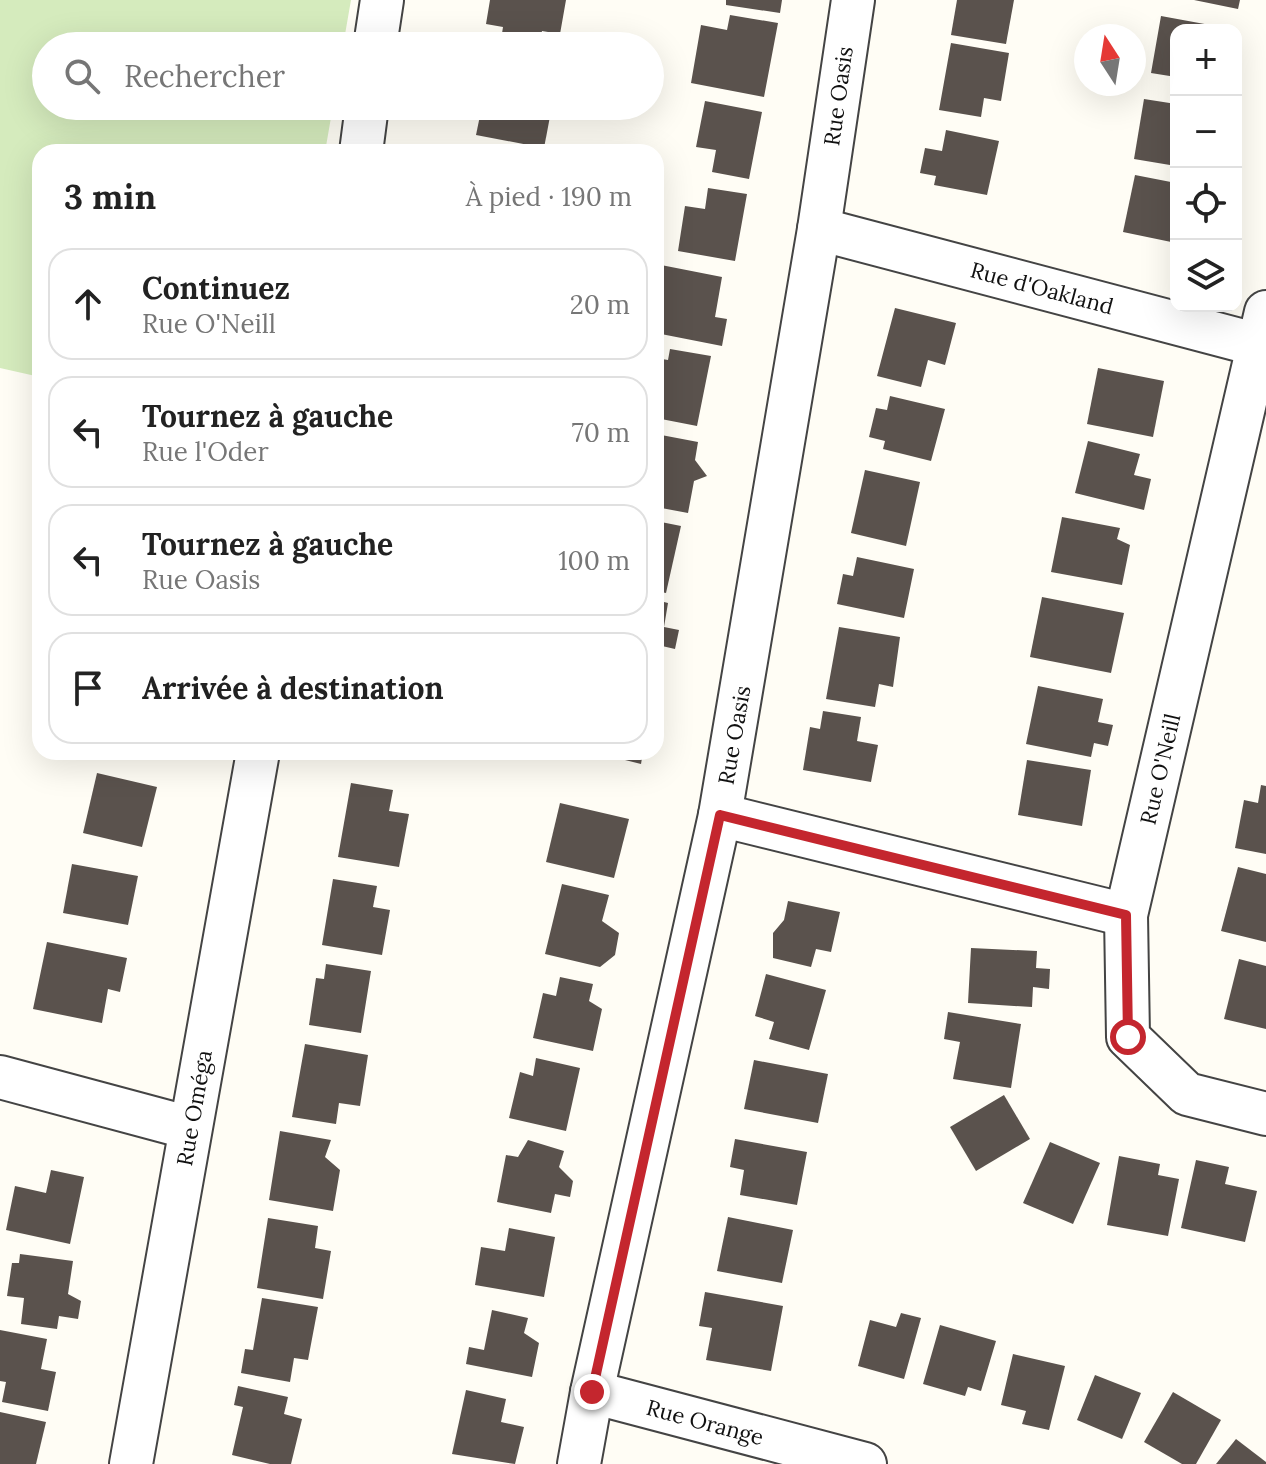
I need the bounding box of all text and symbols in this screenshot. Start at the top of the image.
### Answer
north arrow [1074,24,1146,96]
map controls [1170,24,1242,312]
button: + [1170,24,1242,96]
search box [32,32,664,120]
street label: Rue Oasis [817,45,859,147]
icon: search [60,54,104,98]
text: Rechercher [124,57,285,95]
button: − [1170,96,1242,168]
button: locate [1170,168,1242,240]
text: 3 min [64,175,156,218]
text: À pied · 190 m [466,180,632,213]
button: layers [1170,240,1242,312]
street label: Rue d'Oakland [967,255,1117,321]
text: Continuez [142,269,290,307]
icon: ahead [66,282,110,326]
text: 20 m [570,288,630,321]
text: Rue O'Neill [142,307,276,340]
text: Tournez à gauche [142,397,393,435]
icon: left [66,410,110,454]
text: 70 m [572,416,630,449]
text: Rue l'Oder [142,435,269,468]
text: Tournez à gauche [142,525,393,563]
icon: left [66,538,110,582]
text: 100 m [558,544,630,577]
text: Rue Oasis [142,563,260,596]
icon: arrive [66,666,110,710]
text: Arrivée à destination [142,669,444,707]
street label: Rue Oasis [712,683,756,787]
street label: Rue O'Neill [1134,711,1186,827]
route start [1110,1019,1146,1055]
street label: Rue Oméga [170,1048,218,1168]
route end [574,1374,610,1410]
street label: Rue Orange [643,1393,767,1451]

